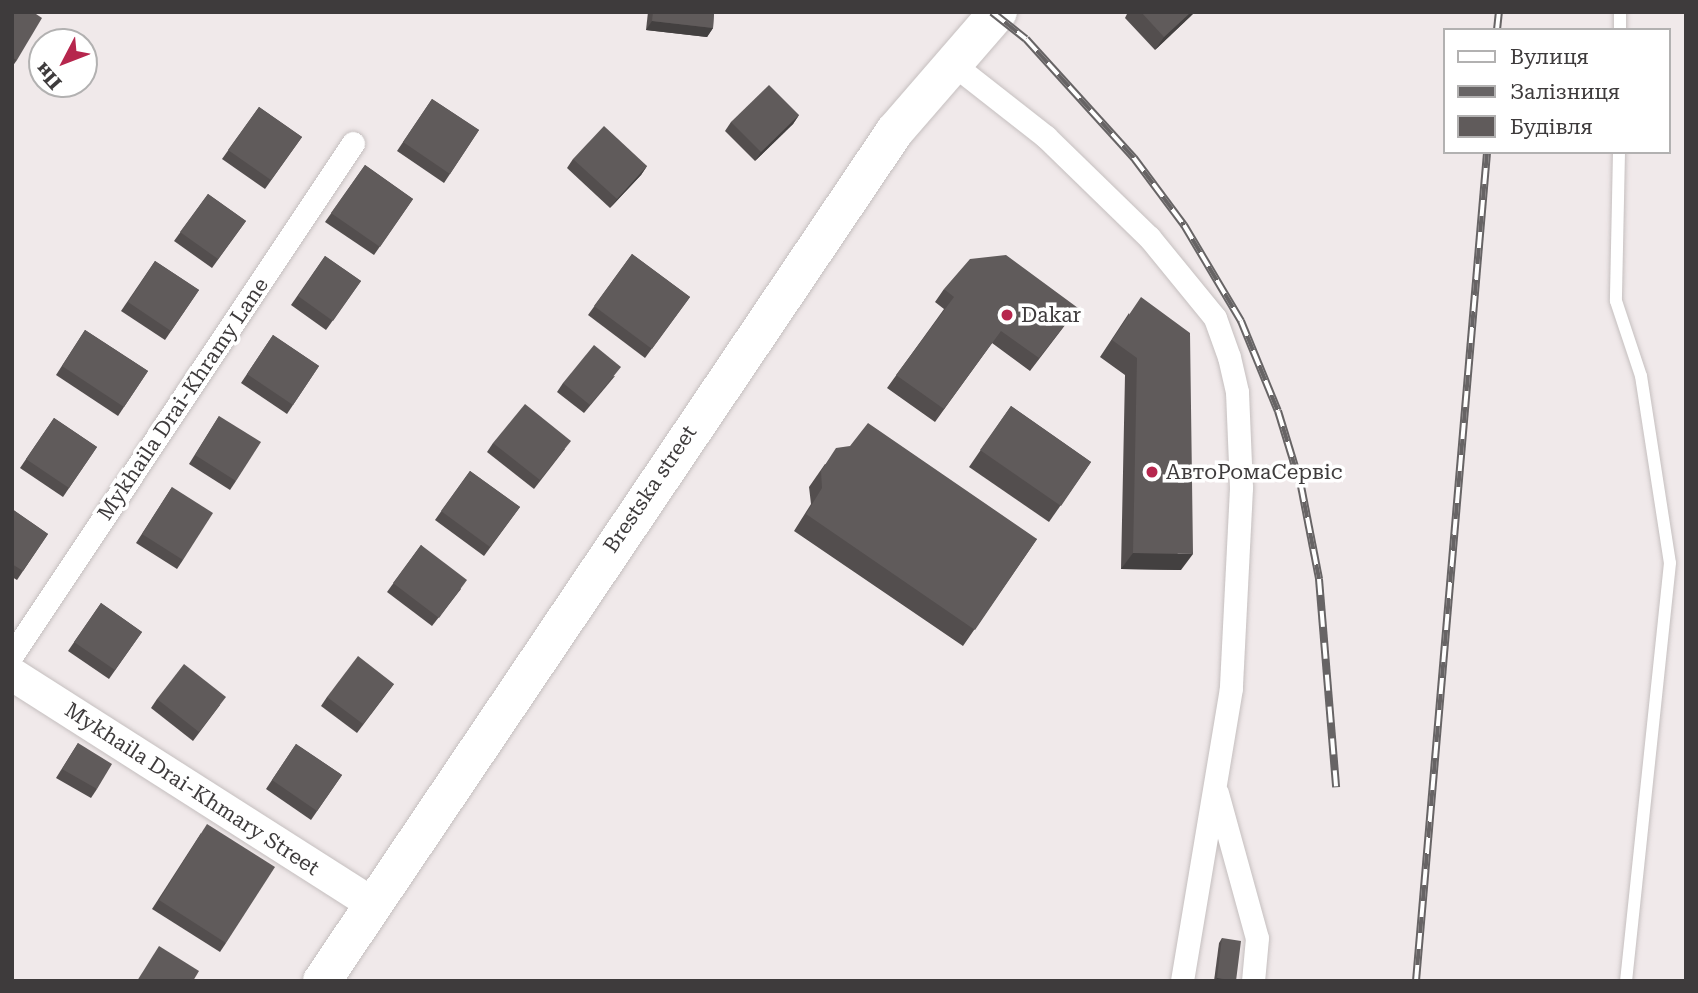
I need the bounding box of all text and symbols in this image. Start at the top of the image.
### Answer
north arrow [28,28,98,98]
legend [1442,28,1670,154]
text: Вулиця [1510,45,1589,69]
text: Пн [30,58,67,94]
text: Залізниця [1510,80,1620,104]
text: Будівля [1510,115,1593,139]
street label: Mykhaila Drai-Khramy Lane [92,273,274,525]
place label: Dakar [1021,302,1081,328]
marker: Dakar [999,307,1015,323]
street label: Brestska street [598,420,702,558]
place label: АвтоРомаСервіс [1166,459,1342,485]
marker: АвтоРомаСервіс [1144,464,1160,480]
street label: Mykhaila Drai-Khmary Street [60,697,324,881]

